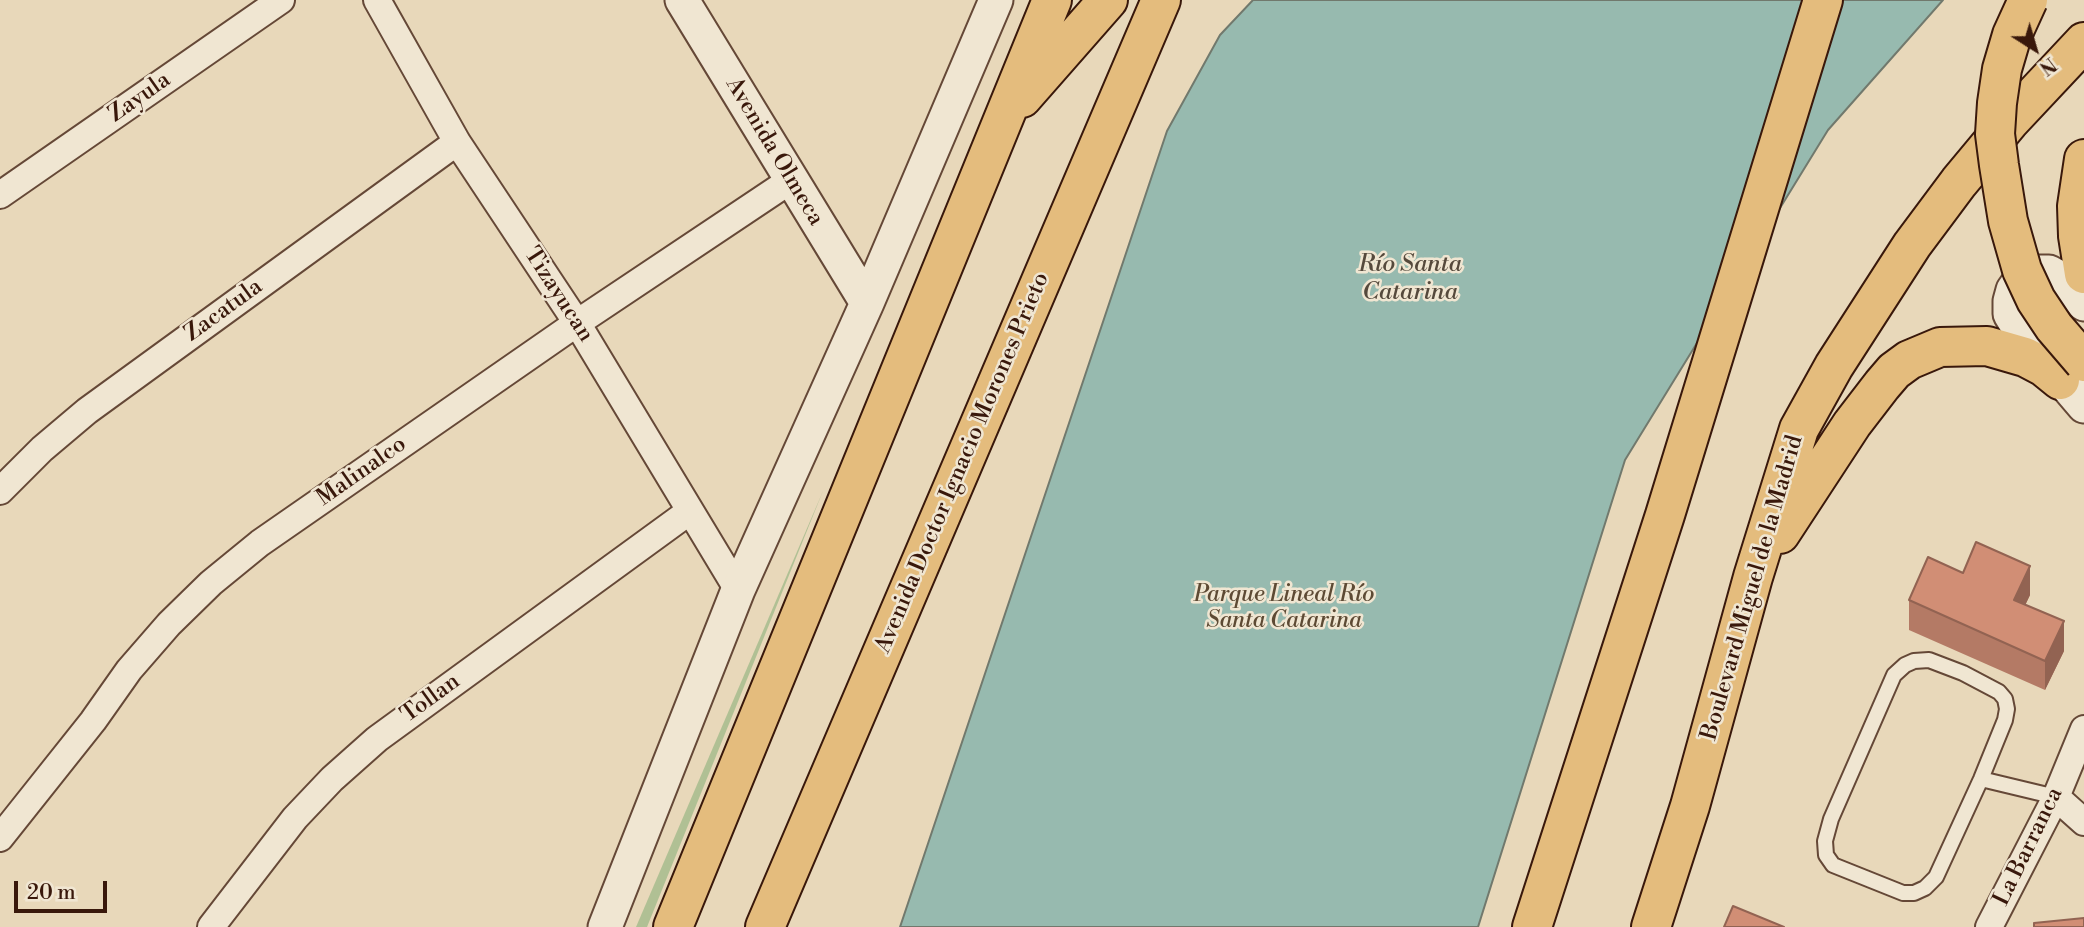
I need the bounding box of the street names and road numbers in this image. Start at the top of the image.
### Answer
street label: Zayula [104,67,176,129]
street label: Avenida Olmeca [719,73,829,231]
street label: Tizayucan [517,242,599,348]
street label: Avenida Doctor Ignacio Morones Prieto [870,268,1056,658]
street label: Zacatula [180,274,268,348]
street label: Malinalco [312,431,412,513]
street label: Boulevard Miguel de la Madrid [1696,432,1810,744]
street label: Tollan [396,668,466,730]
street label: La Barranca [1988,783,2070,911]

